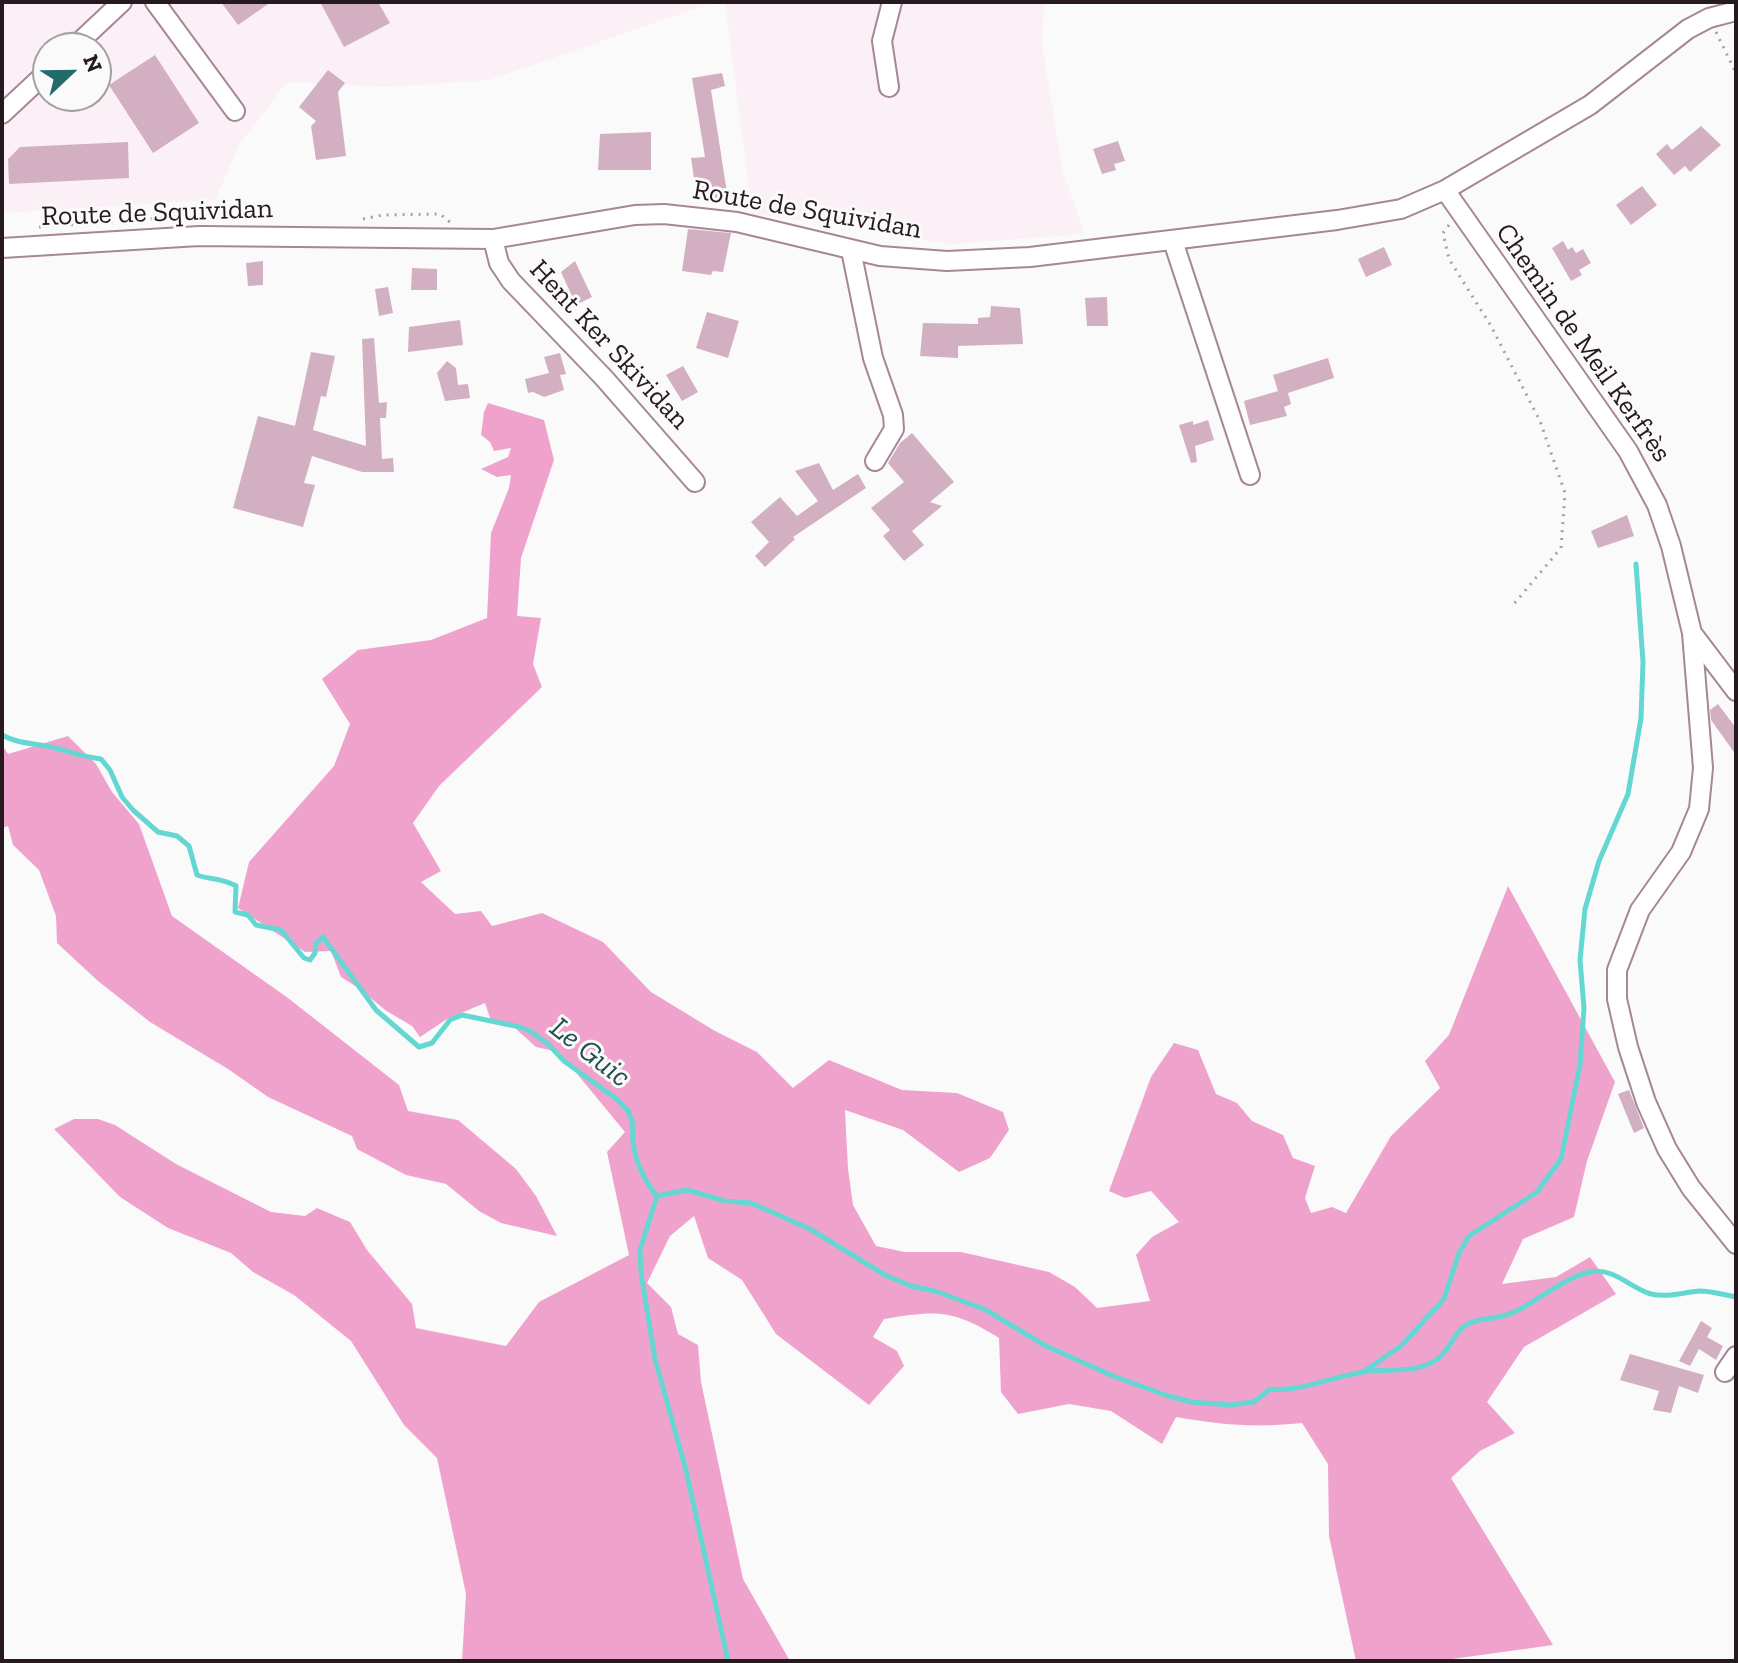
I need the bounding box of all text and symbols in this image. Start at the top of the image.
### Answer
north arrow [32,32,112,112]
text: N [77,51,109,76]
street label: Route de Squividan [690,173,924,247]
street label: Route de Squividan [41,192,273,234]
street label: Chemin de Meil Kerfrès [1488,217,1678,469]
street label: Hent Ker Skividan [522,253,696,437]
water label: Le Guic [543,1010,637,1096]

